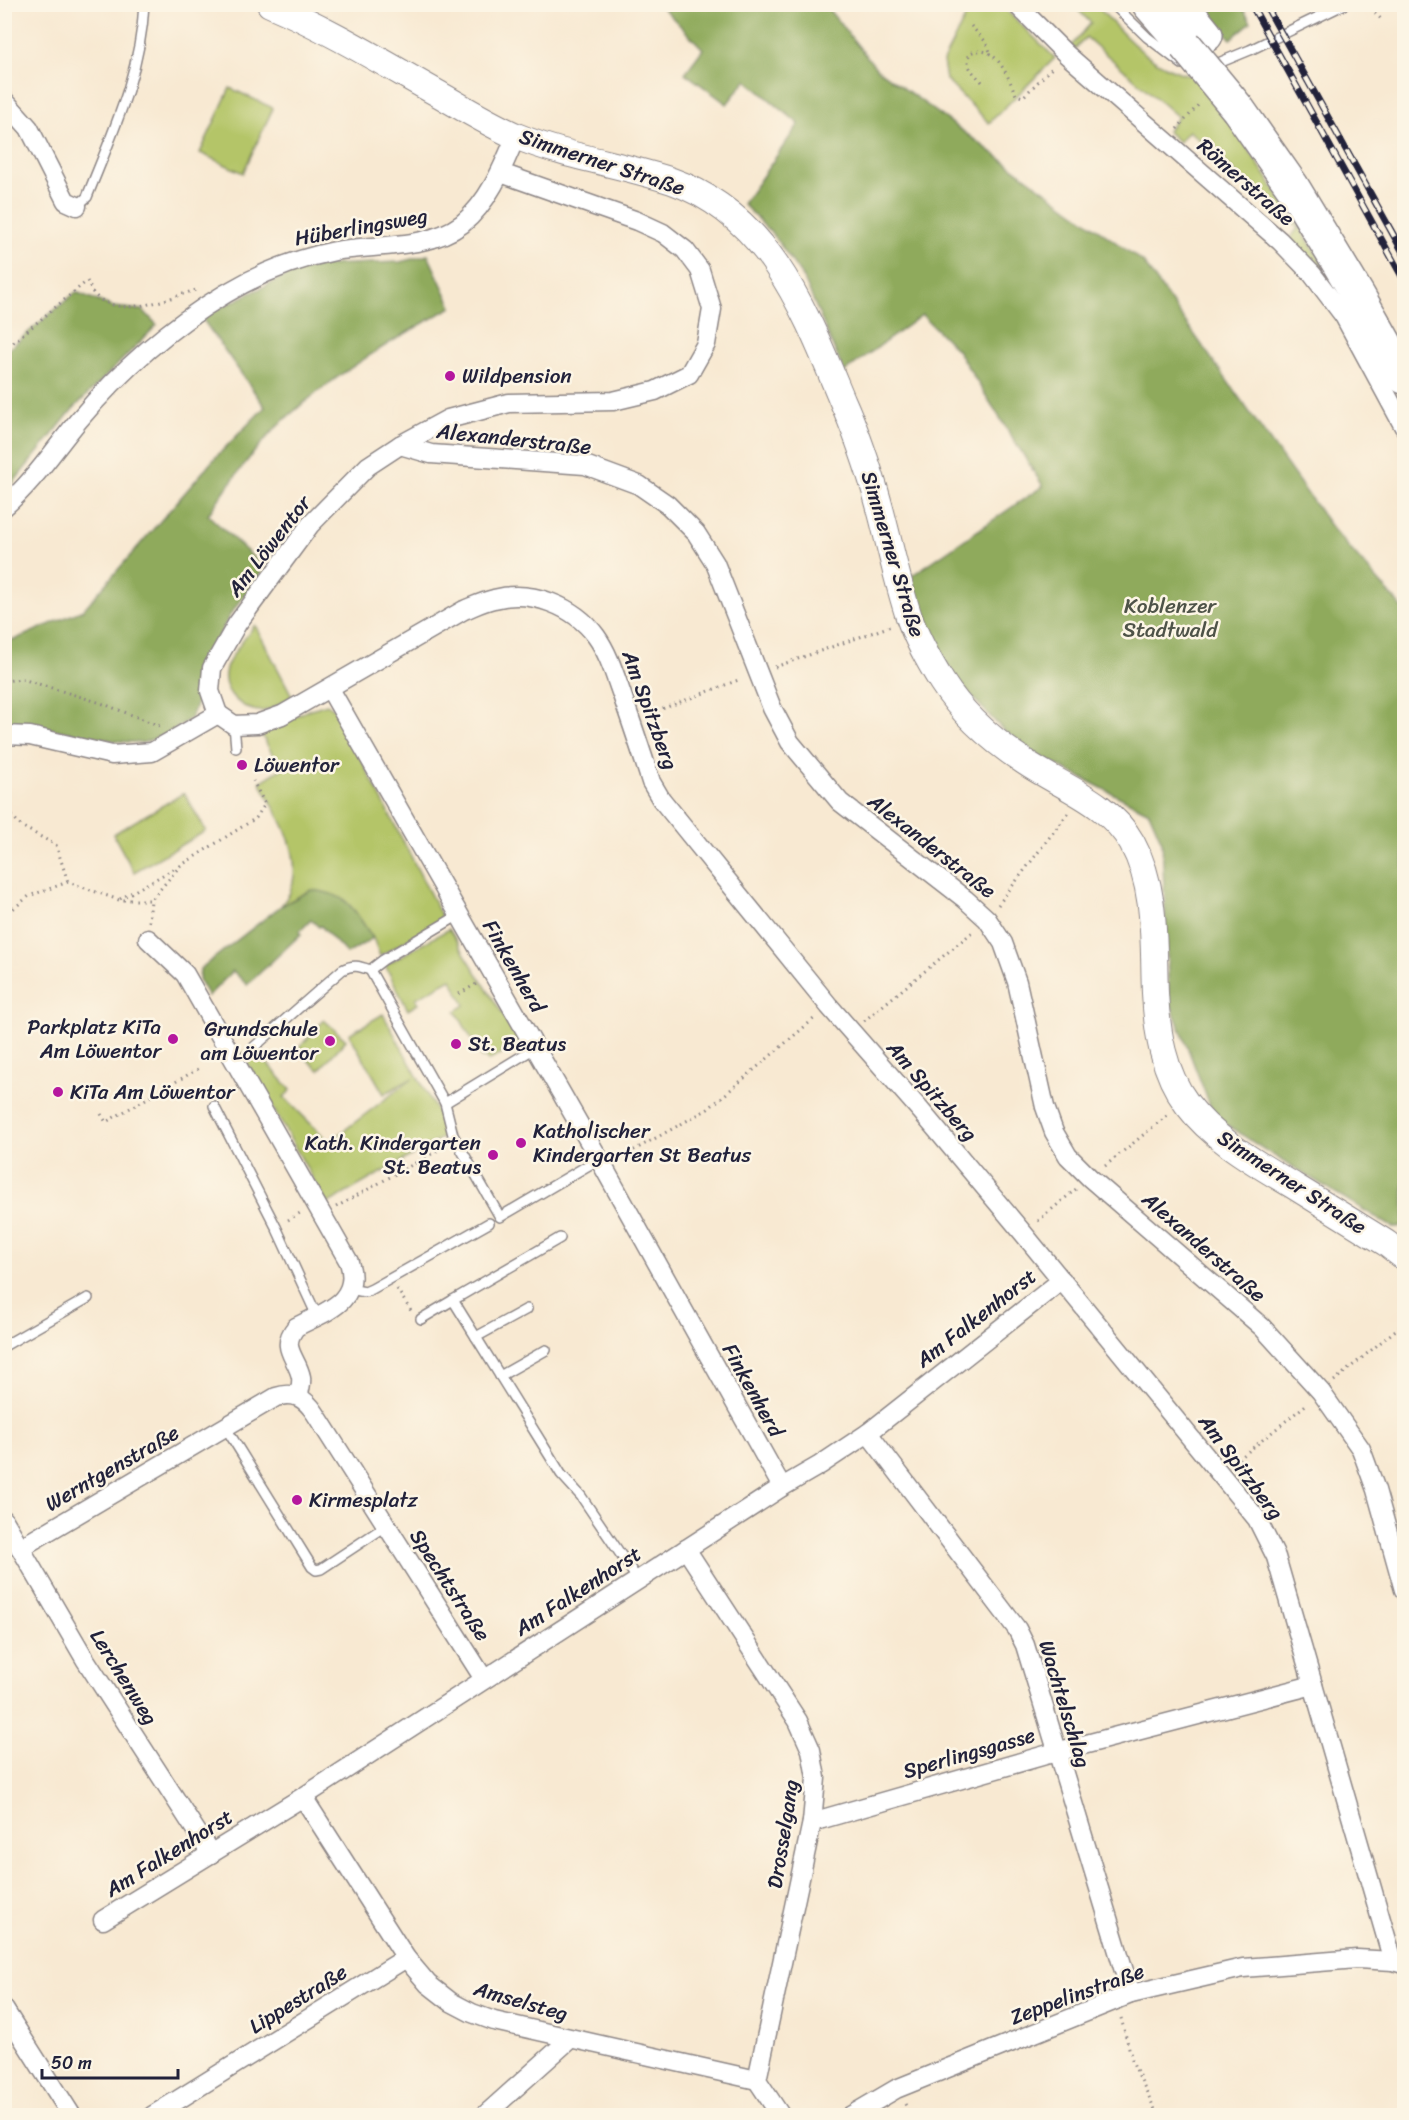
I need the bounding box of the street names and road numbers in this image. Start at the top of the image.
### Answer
street label: Simmerner Straße [514,117,690,207]
street label: Römerstraße [1188,128,1304,236]
street label: Hüberlingsweg [291,197,431,257]
street label: Alexanderstraße [434,412,593,466]
street label: Simmerner Straße [850,466,936,642]
street label: Am Löwentor [216,486,322,606]
street label: Am Spitzberg [610,644,689,776]
street label: Alexanderstraße [858,783,1005,909]
street label: Finkenherd [472,912,557,1022]
street label: Am Spitzberg [876,1031,988,1151]
street label: Simmerner Straße [1209,1119,1375,1245]
street label: Alexanderstraße [1132,1181,1275,1312]
street label: Am Falkenhorst [906,1258,1045,1378]
street label: Finkenherd [711,1336,795,1446]
street label: Am Spitzberg [1188,1405,1294,1529]
street label: Werntgenstraße [37,1414,187,1522]
street label: Spechtstraße [399,1521,501,1649]
street label: Am Falkenhorst [506,1535,649,1647]
street label: Lerchenweg [79,1621,169,1733]
street label: Wachtelschlag [1028,1635,1102,1773]
street label: Sperlingsgasse [898,1716,1040,1790]
street label: Drosselgang [756,1776,810,1891]
street label: Am Falkenhorst [96,1798,241,1908]
street label: Zeppelinstraße [1004,1952,1150,2036]
street label: Lippestraße [241,1953,355,2044]
street label: Amselsteg [468,1969,573,2033]

